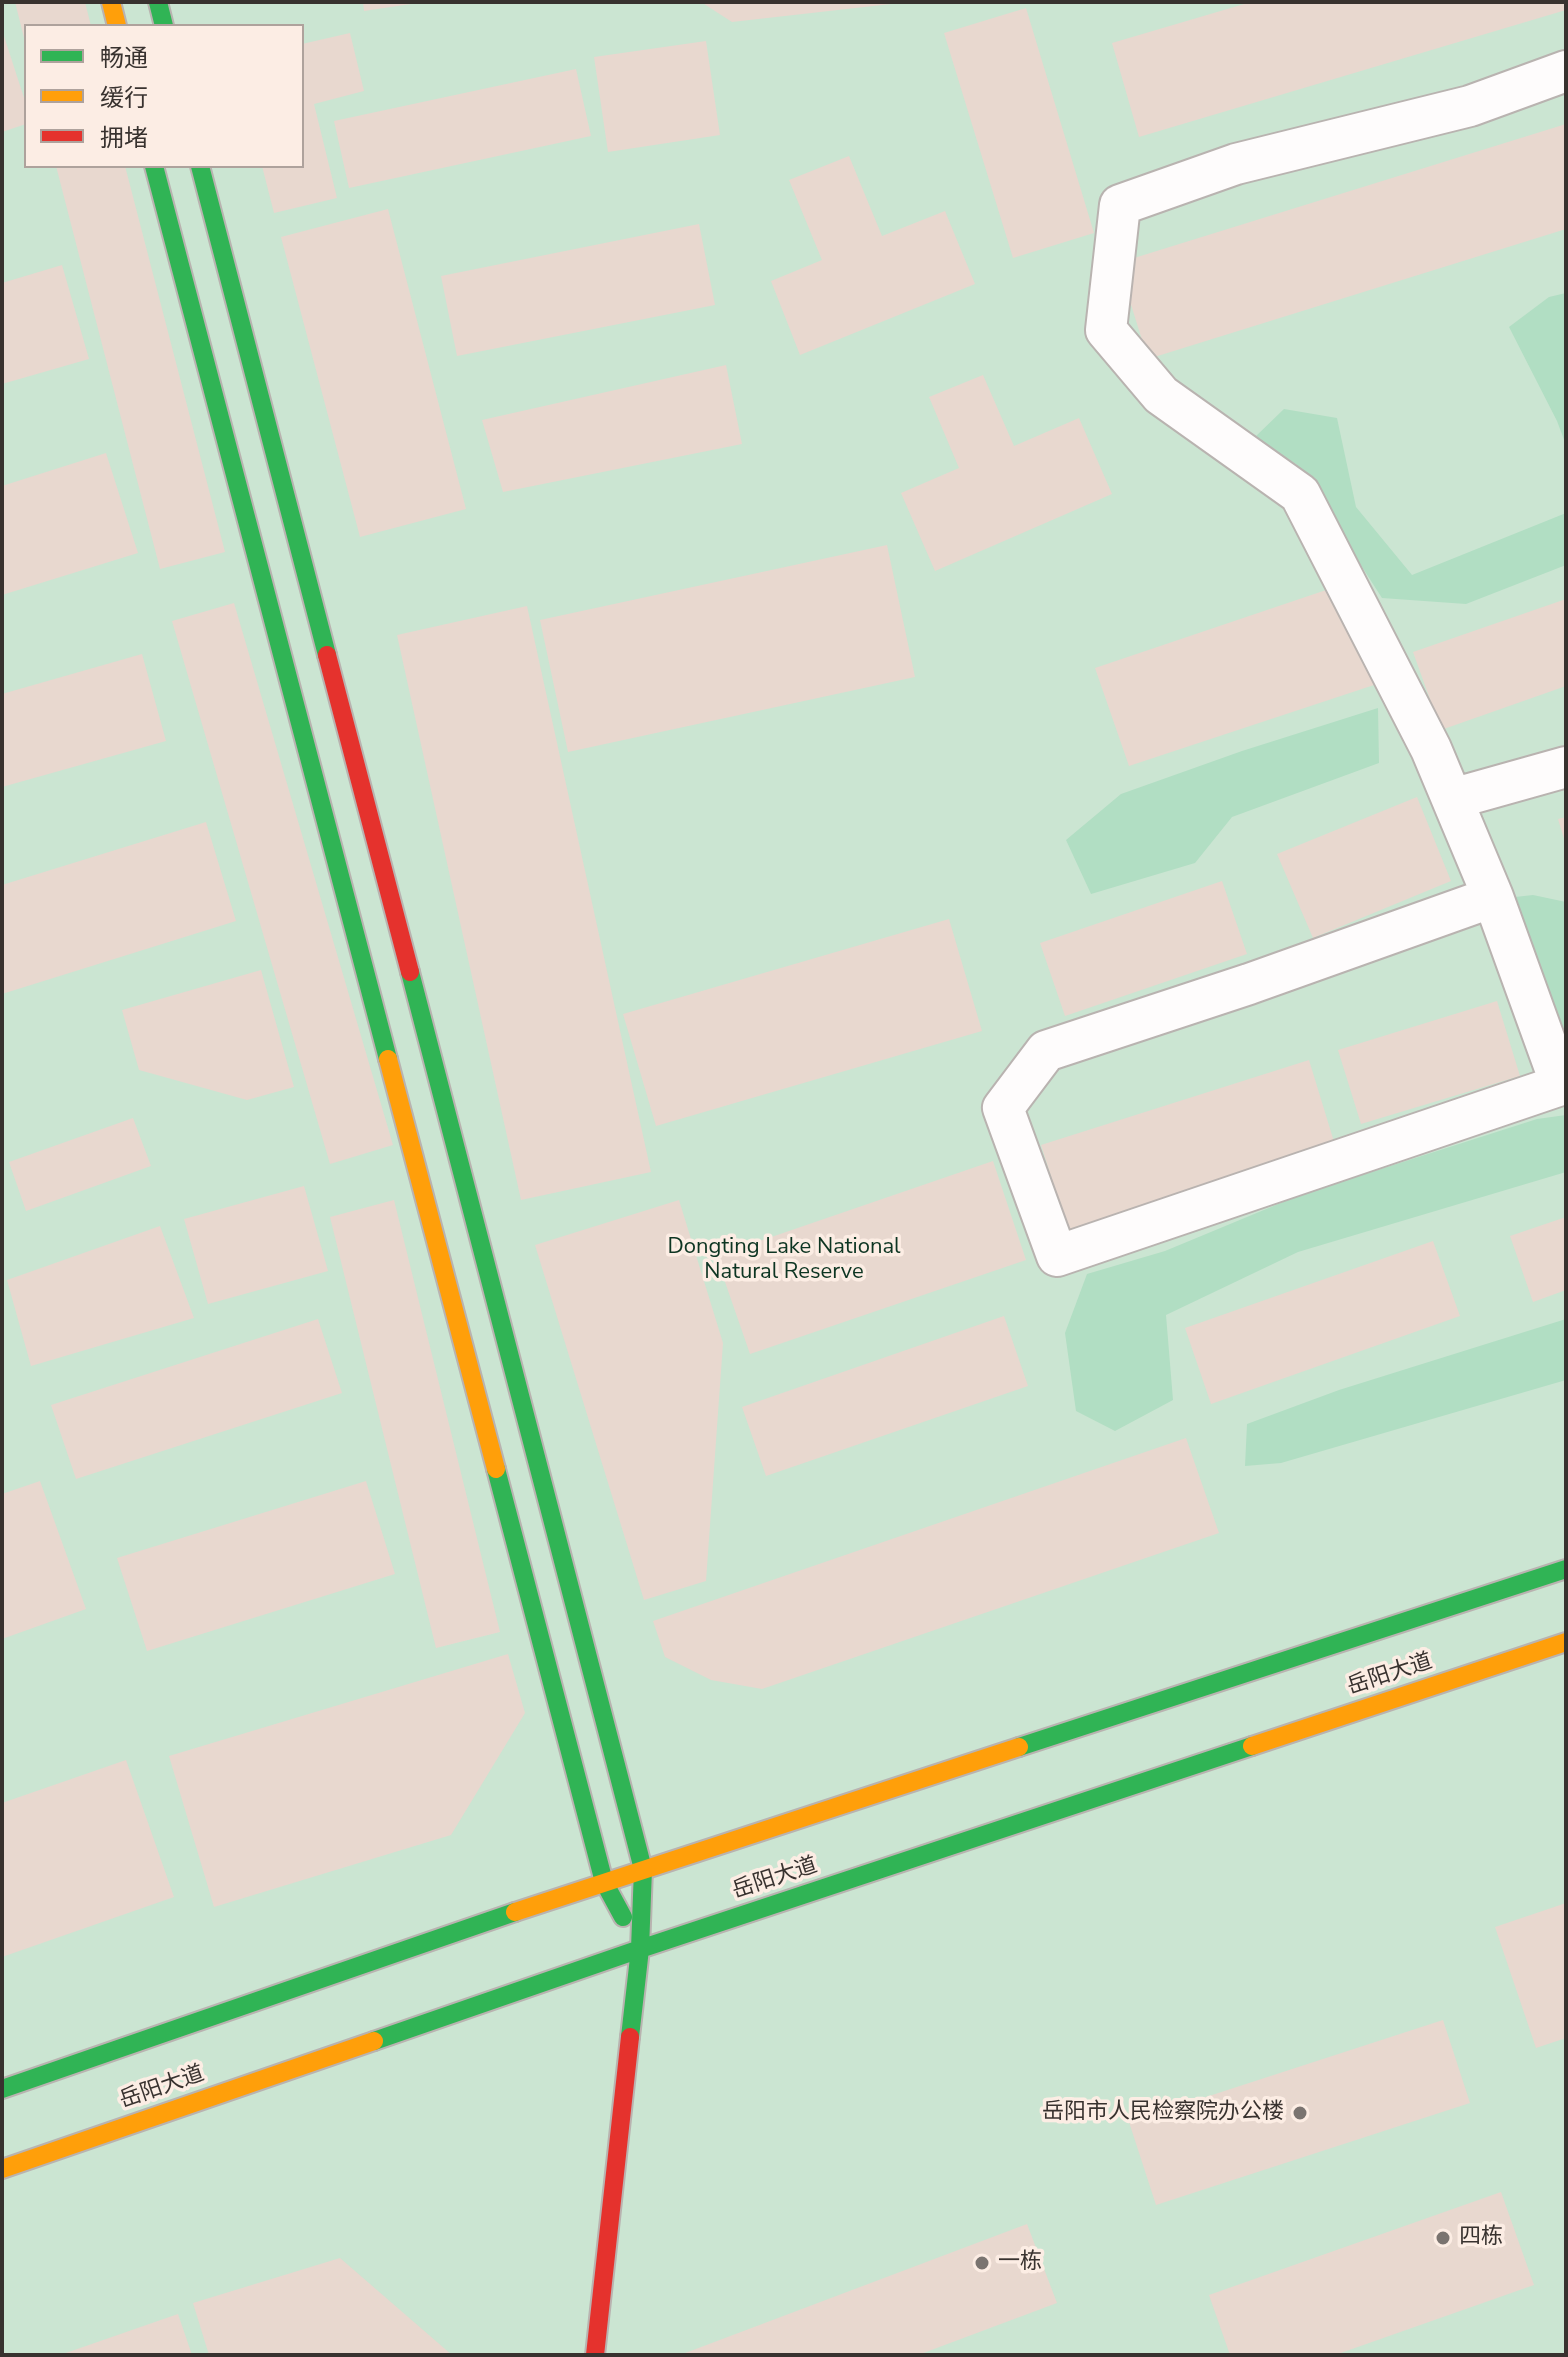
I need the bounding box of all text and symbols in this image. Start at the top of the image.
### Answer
legend [24,24,304,168]
text: 畅通 [100,42,148,74]
text: 缓行 [100,82,148,114]
text: 拥堵 [100,122,148,154]
park label: Dongting Lake National Natural Reserve [667,1235,901,1286]
street label: 岳阳大道 [1344,1649,1436,1701]
street label: 岳阳大道 [729,1853,821,1905]
street label: 岳阳大道 [116,2061,208,2115]
place label: 岳阳市人民检察院办公楼 [1042,2100,1284,2126]
marker: 岳阳市人民检察院办公楼 [1291,2104,1309,2122]
place label: 四栋 [1459,2225,1503,2251]
marker: 四栋 [1434,2229,1452,2247]
place label: 一栋 [998,2250,1042,2276]
marker: 一栋 [973,2254,991,2272]

